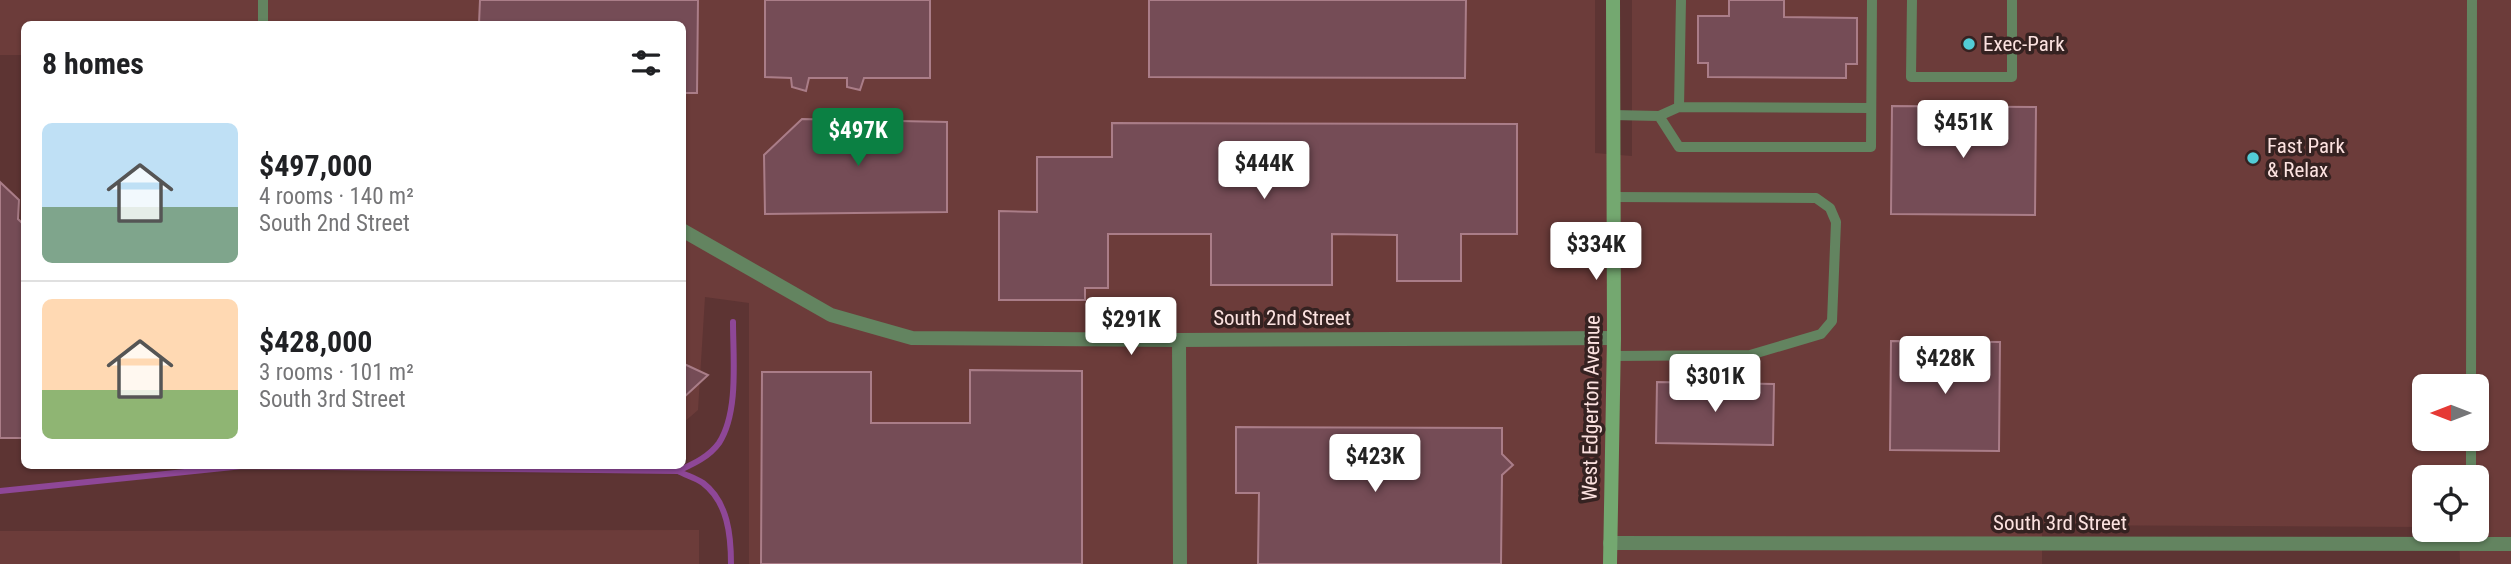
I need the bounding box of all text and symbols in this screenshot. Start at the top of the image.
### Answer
place label: Exec-Park [1983,32,2065,56]
marker: Exec-Park [1961,36,1977,52]
icon: filters [627,44,665,82]
text: 8 homes [42,46,144,81]
pin: $451K [1914,100,2012,160]
pin: $497K [809,108,907,168]
text: $451K [1933,109,1993,136]
text: $497K [828,117,888,144]
place label: Fast Park & Relax [2267,134,2345,182]
pin: $444K [1215,142,1313,201]
text: $497,000 [259,148,372,183]
text: $444K [1234,150,1294,177]
marker: Fast Park & Relax [2245,150,2261,166]
icon: home [98,151,182,235]
text: 4 rooms · 140 m² [259,183,414,210]
text: South 2nd Street [259,210,410,237]
pin: $334K [1547,222,1645,282]
text: $334K [1566,231,1626,258]
pin: $291K [1082,298,1180,357]
text: $291K [1101,306,1161,333]
street label: South 2nd Street [1213,306,1351,330]
street label: West Edgerton Avenue [1577,315,1605,501]
text: $428,000 [259,324,372,359]
icon: home [98,327,182,411]
pin: $428K [1896,336,1994,396]
text: $428K [1915,345,1975,372]
pin: $301K [1666,354,1764,414]
text: 3 rooms · 101 m² [259,359,414,386]
text: $301K [1685,363,1745,390]
north arrow [2412,374,2488,452]
map controls [2412,374,2489,542]
text: South 3rd Street [259,386,406,413]
pin: $423K [1326,434,1424,494]
text: $423K [1345,443,1405,470]
button: locate [2412,465,2489,542]
street label: South 3rd Street [1993,511,2127,535]

